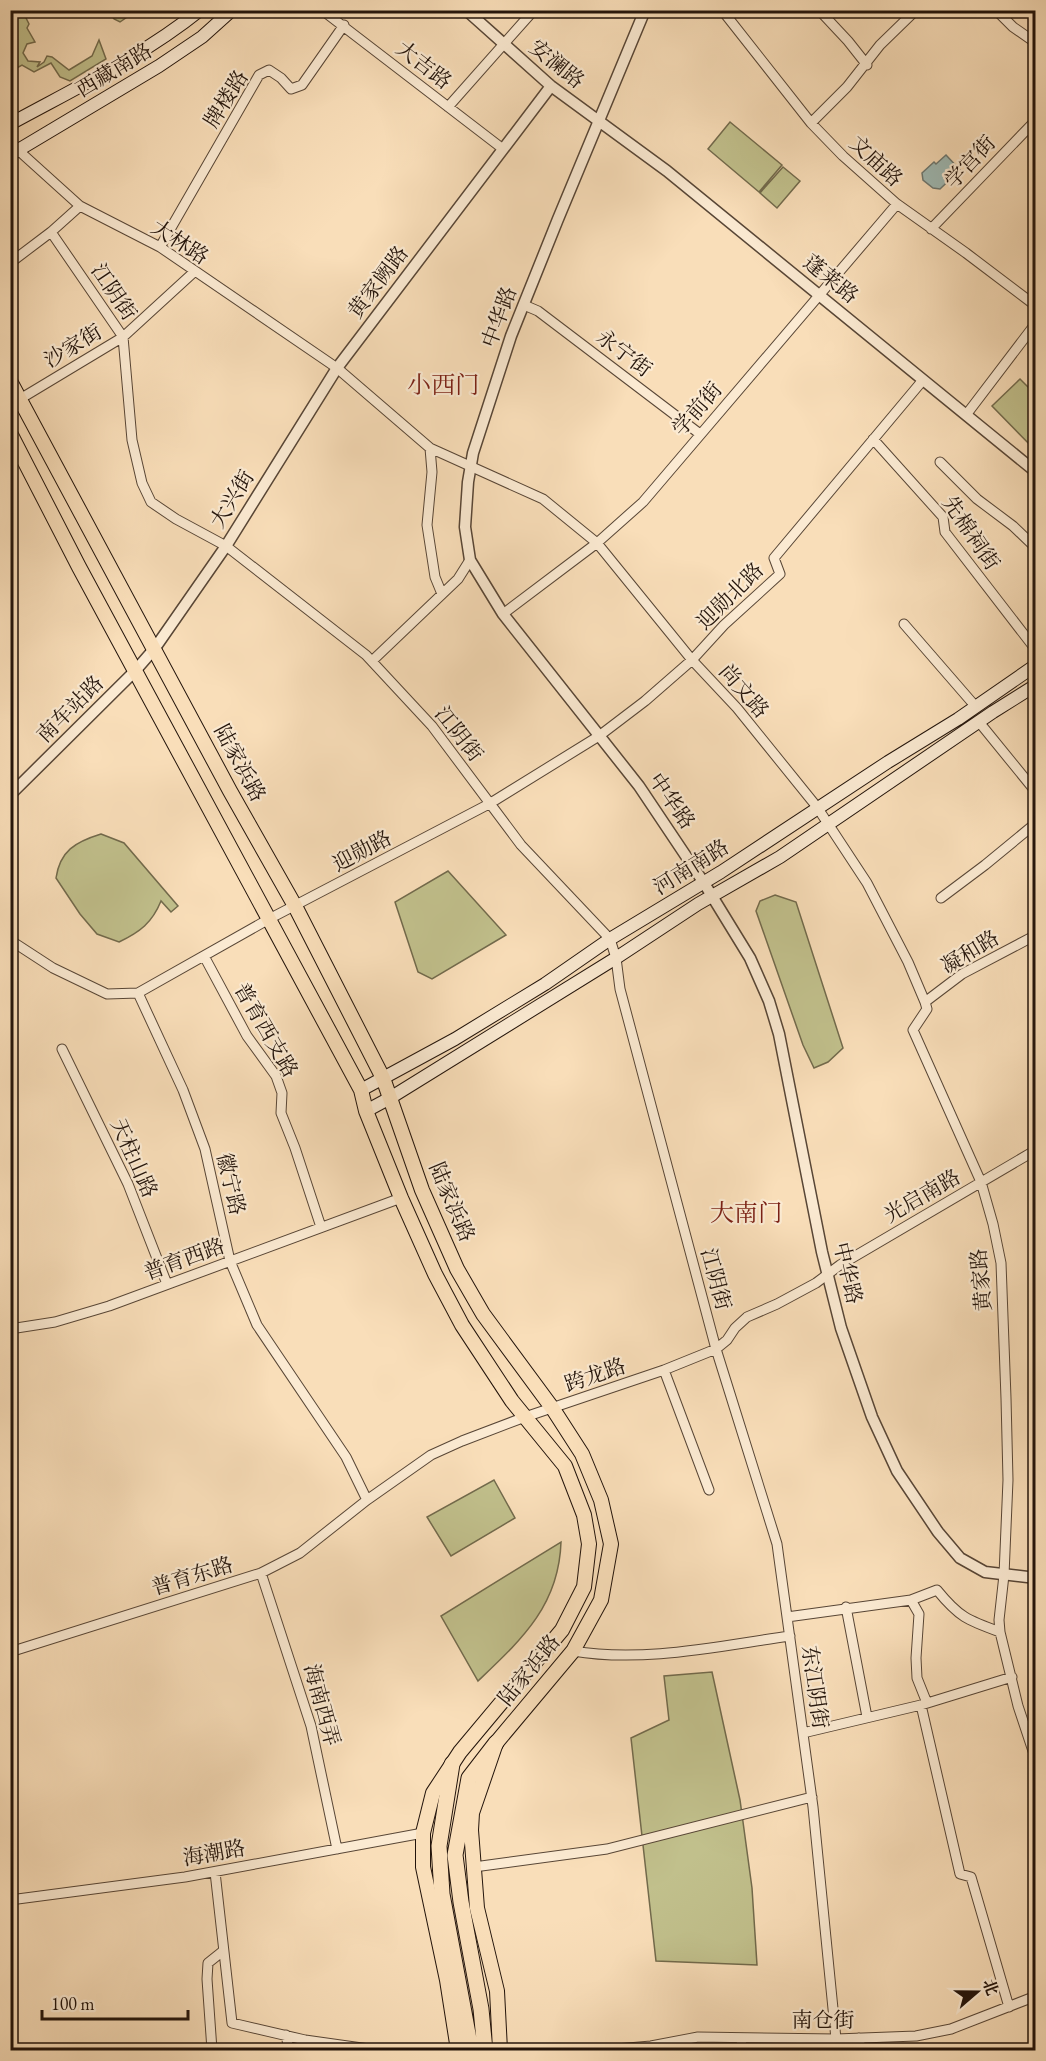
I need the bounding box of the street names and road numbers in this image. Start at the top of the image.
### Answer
street label: 安澜路 [524,33,590,94]
street label: 大吉路 [391,35,457,95]
street label: 西藏南路 [71,36,157,103]
street label: 牌楼路 [197,65,254,133]
street label: 文庙路 [844,129,909,192]
street label: 学宫街 [938,129,1001,194]
street label: 大林路 [147,213,214,270]
street label: 黄家阙路 [342,240,414,323]
street label: 蓬莱路 [798,248,864,309]
street label: 江阴街 [86,258,143,325]
street label: 中华路 [475,283,522,351]
street label: 沙家街 [39,318,107,373]
street label: 永宁街 [591,323,658,382]
street label: 学前街 [666,376,727,441]
street label: 大兴街 [203,465,260,533]
street label: 先棉祠街 [937,490,1006,575]
street label: 迎勋北路 [690,556,769,635]
street label: 尚文路 [714,658,775,723]
street label: 南车站路 [30,669,109,748]
street label: 江阴街 [429,701,489,767]
street label: 陆家浜路 [209,719,272,806]
street label: 中华路 [643,767,702,834]
street label: 迎勋路 [328,824,396,877]
street label: 河南南路 [648,833,734,900]
street label: 凝和路 [936,924,1004,979]
street label: 普育西支路 [228,978,304,1082]
street label: 天柱山路 [105,1114,164,1202]
street label: 徽宁路 [211,1150,252,1218]
street label: 陆家浜路 [424,1158,481,1246]
street label: 光启南路 [879,1163,965,1228]
street label: 普育西路 [140,1231,228,1286]
street label: 中华路 [828,1239,869,1307]
street label: 江阴街 [695,1245,738,1313]
street label: 黄家路 [964,1247,997,1313]
street label: 跨龙路 [561,1352,629,1398]
street label: 普育东路 [148,1550,236,1601]
street label: 陆家浜路 [492,1629,566,1711]
street label: 东江阴街 [796,1643,835,1730]
street label: 海南西弄 [299,1661,346,1749]
street label: 海潮路 [181,1834,247,1871]
street label: 南仓街 [792,2006,855,2033]

